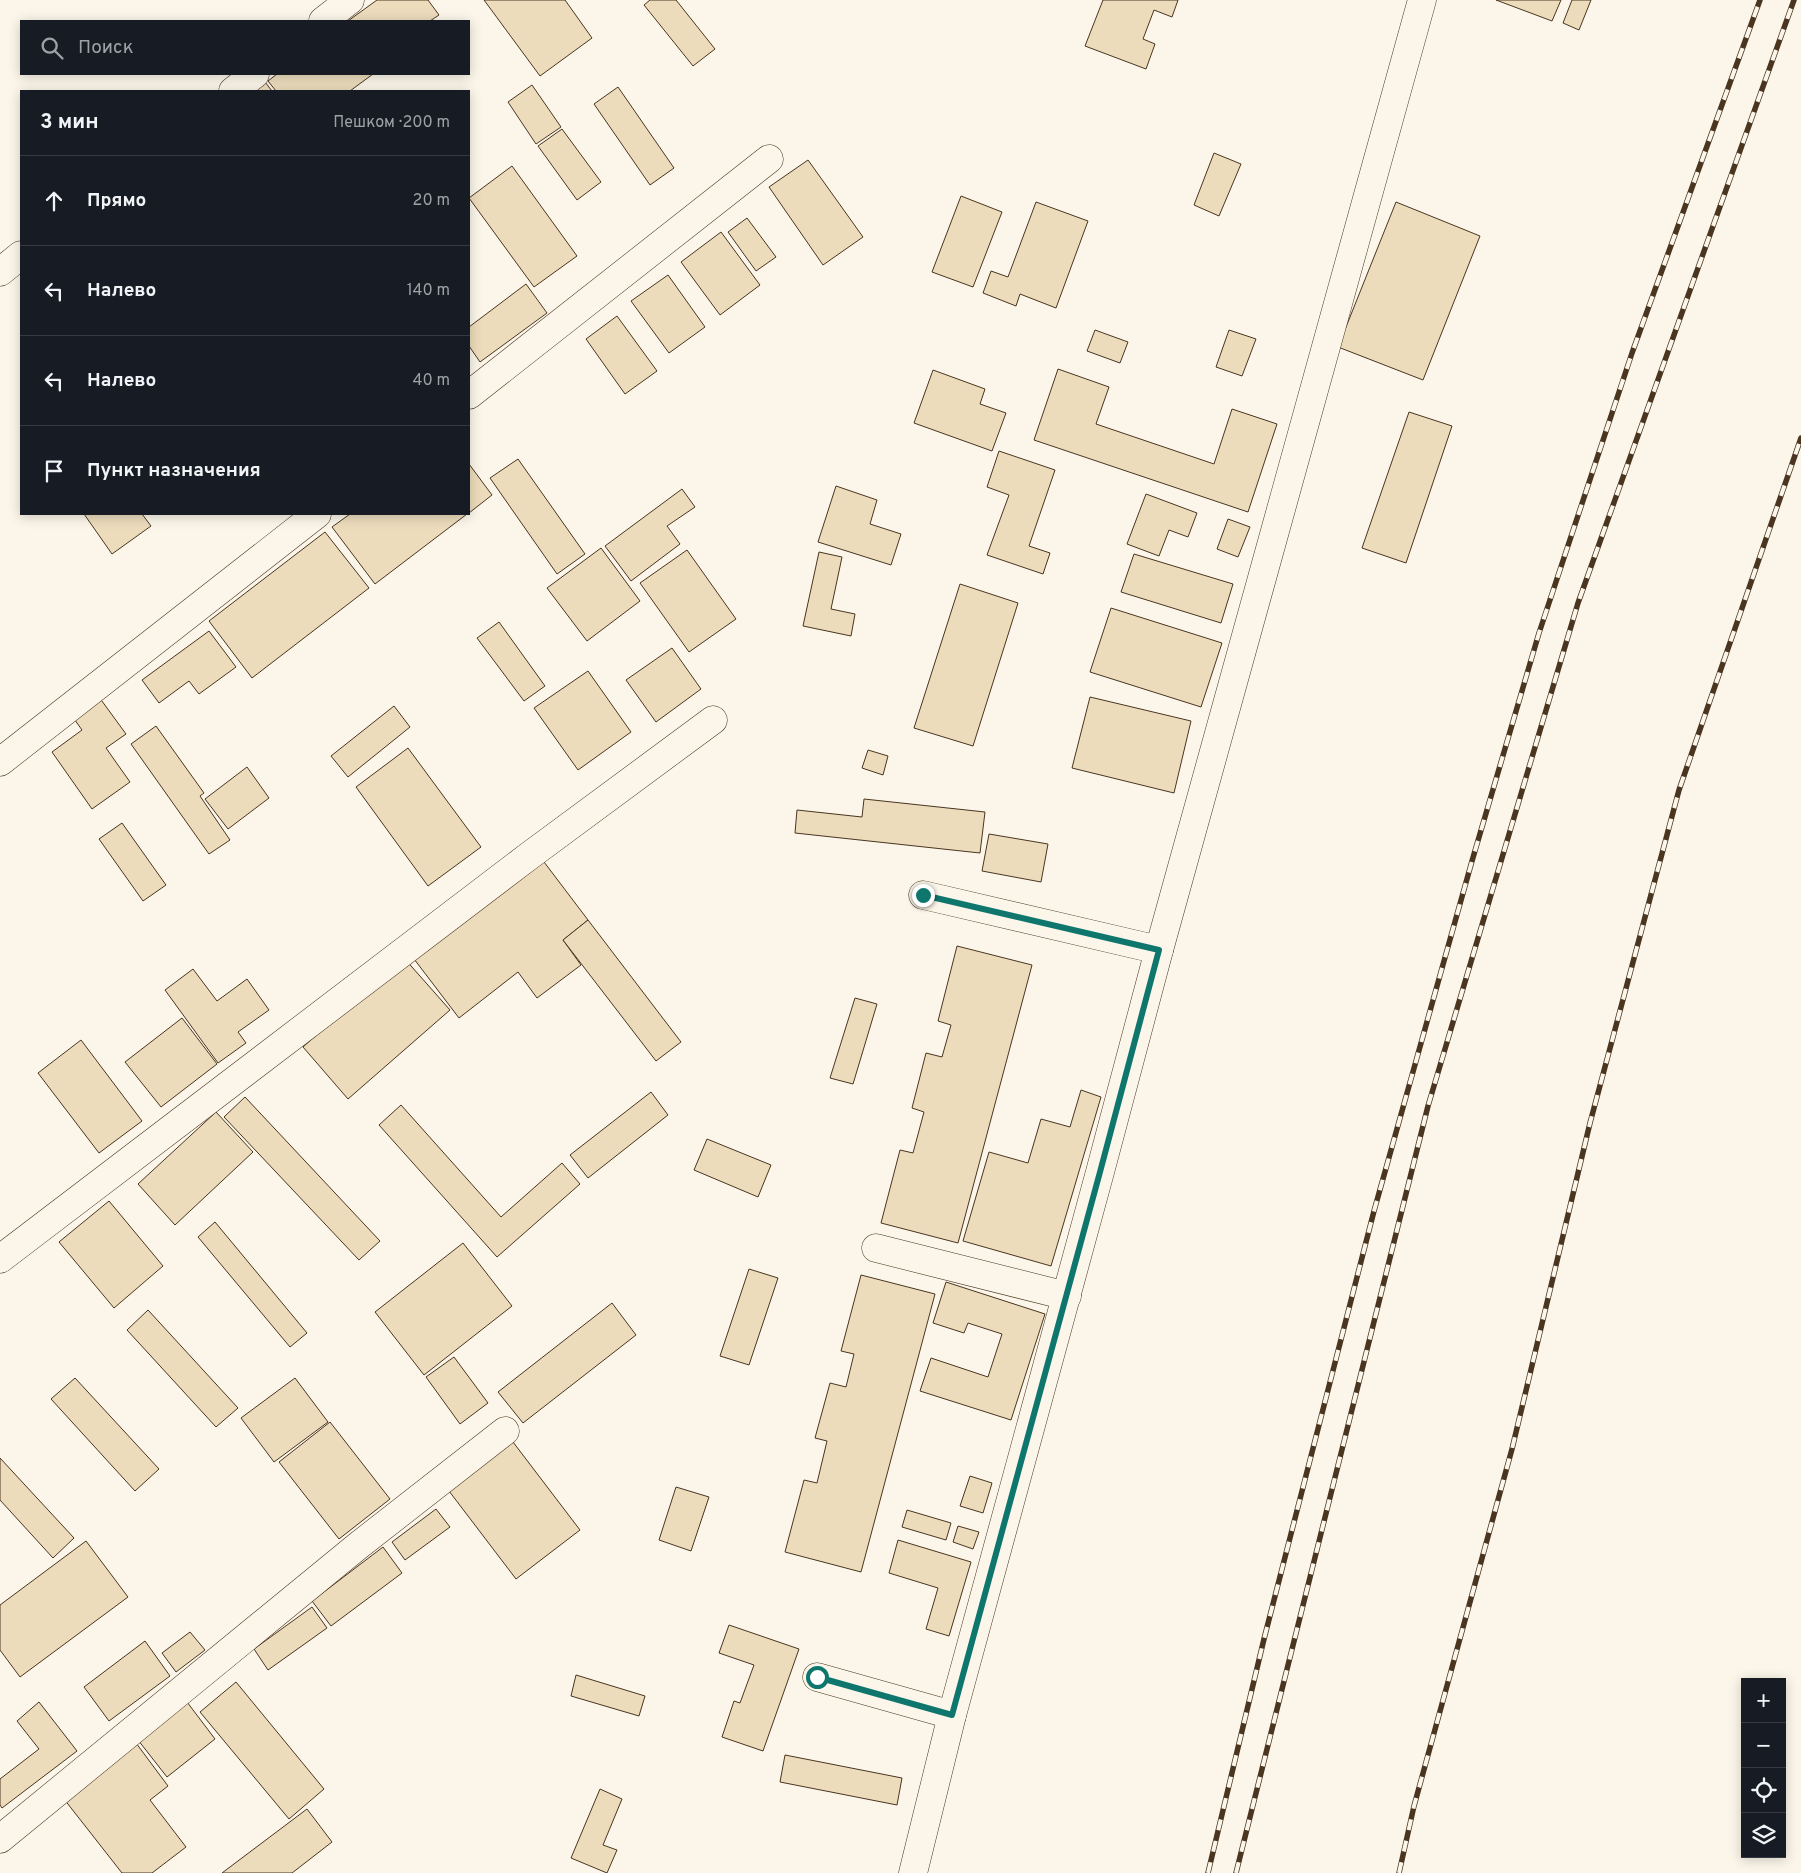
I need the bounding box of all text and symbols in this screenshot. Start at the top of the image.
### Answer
search box [20,20,470,75]
icon: search [38,34,66,62]
text: Поиск [78,36,134,60]
text: 3 мин [40,109,99,136]
text: Пешком · 200 m [333,113,450,133]
icon: ahead [40,187,68,215]
text: Прямо [87,189,146,213]
text: 20 m [413,191,450,211]
icon: left [40,277,68,305]
text: Налево [87,279,156,303]
text: 140 m [407,281,450,301]
icon: left [40,367,68,395]
text: Налево [87,369,156,393]
text: 40 m [412,371,450,391]
icon: arrive [40,457,68,485]
text: Пункт назначения [87,459,261,483]
route end [912,884,935,907]
route start [806,1666,829,1689]
map controls [1741,1678,1786,1858]
button: + [1741,1678,1786,1723]
button: − [1741,1723,1786,1768]
button: locate [1741,1768,1786,1813]
button: layers [1741,1813,1786,1858]

